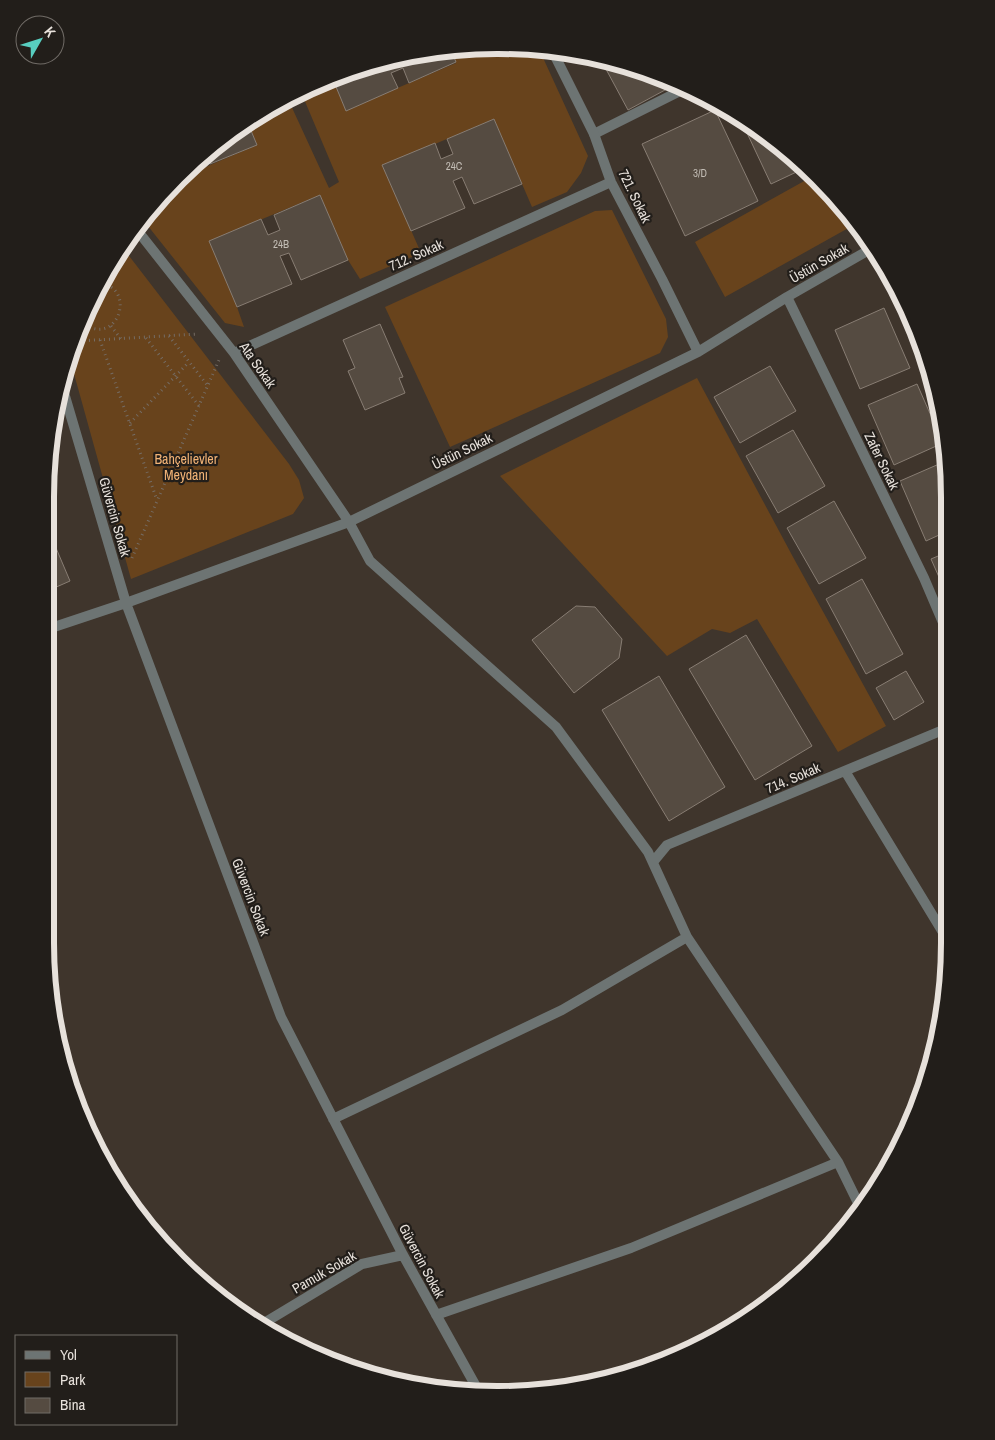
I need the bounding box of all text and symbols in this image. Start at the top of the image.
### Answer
north arrow [15,15,65,65]
text: K [40,23,60,41]
house number: 24C [446,159,463,173]
street label: 721. Sokak [614,166,656,226]
house number: 3/D [693,166,707,180]
street label: 712. Sokak [386,235,446,275]
house number: 24B [273,237,289,251]
street label: Üstün Sokak [786,239,852,287]
street label: Ata Sokak [235,338,281,392]
street label: Üstün Sokak [429,429,495,473]
street label: Zafer Sokak [860,429,904,493]
park label: Bahçelievler Meydanı [154,450,218,484]
street label: Güvercin Sokak [95,475,135,559]
street label: 714. Sokak [763,758,823,798]
street label: Güvercin Sokak [228,856,274,939]
street label: Güvercin Sokak [395,1221,449,1302]
street label: Pamuk Sokak [289,1246,359,1298]
legend [15,1335,178,1425]
text: Yol [60,1344,77,1365]
text: Park [60,1369,86,1390]
text: Bina [60,1394,85,1415]

